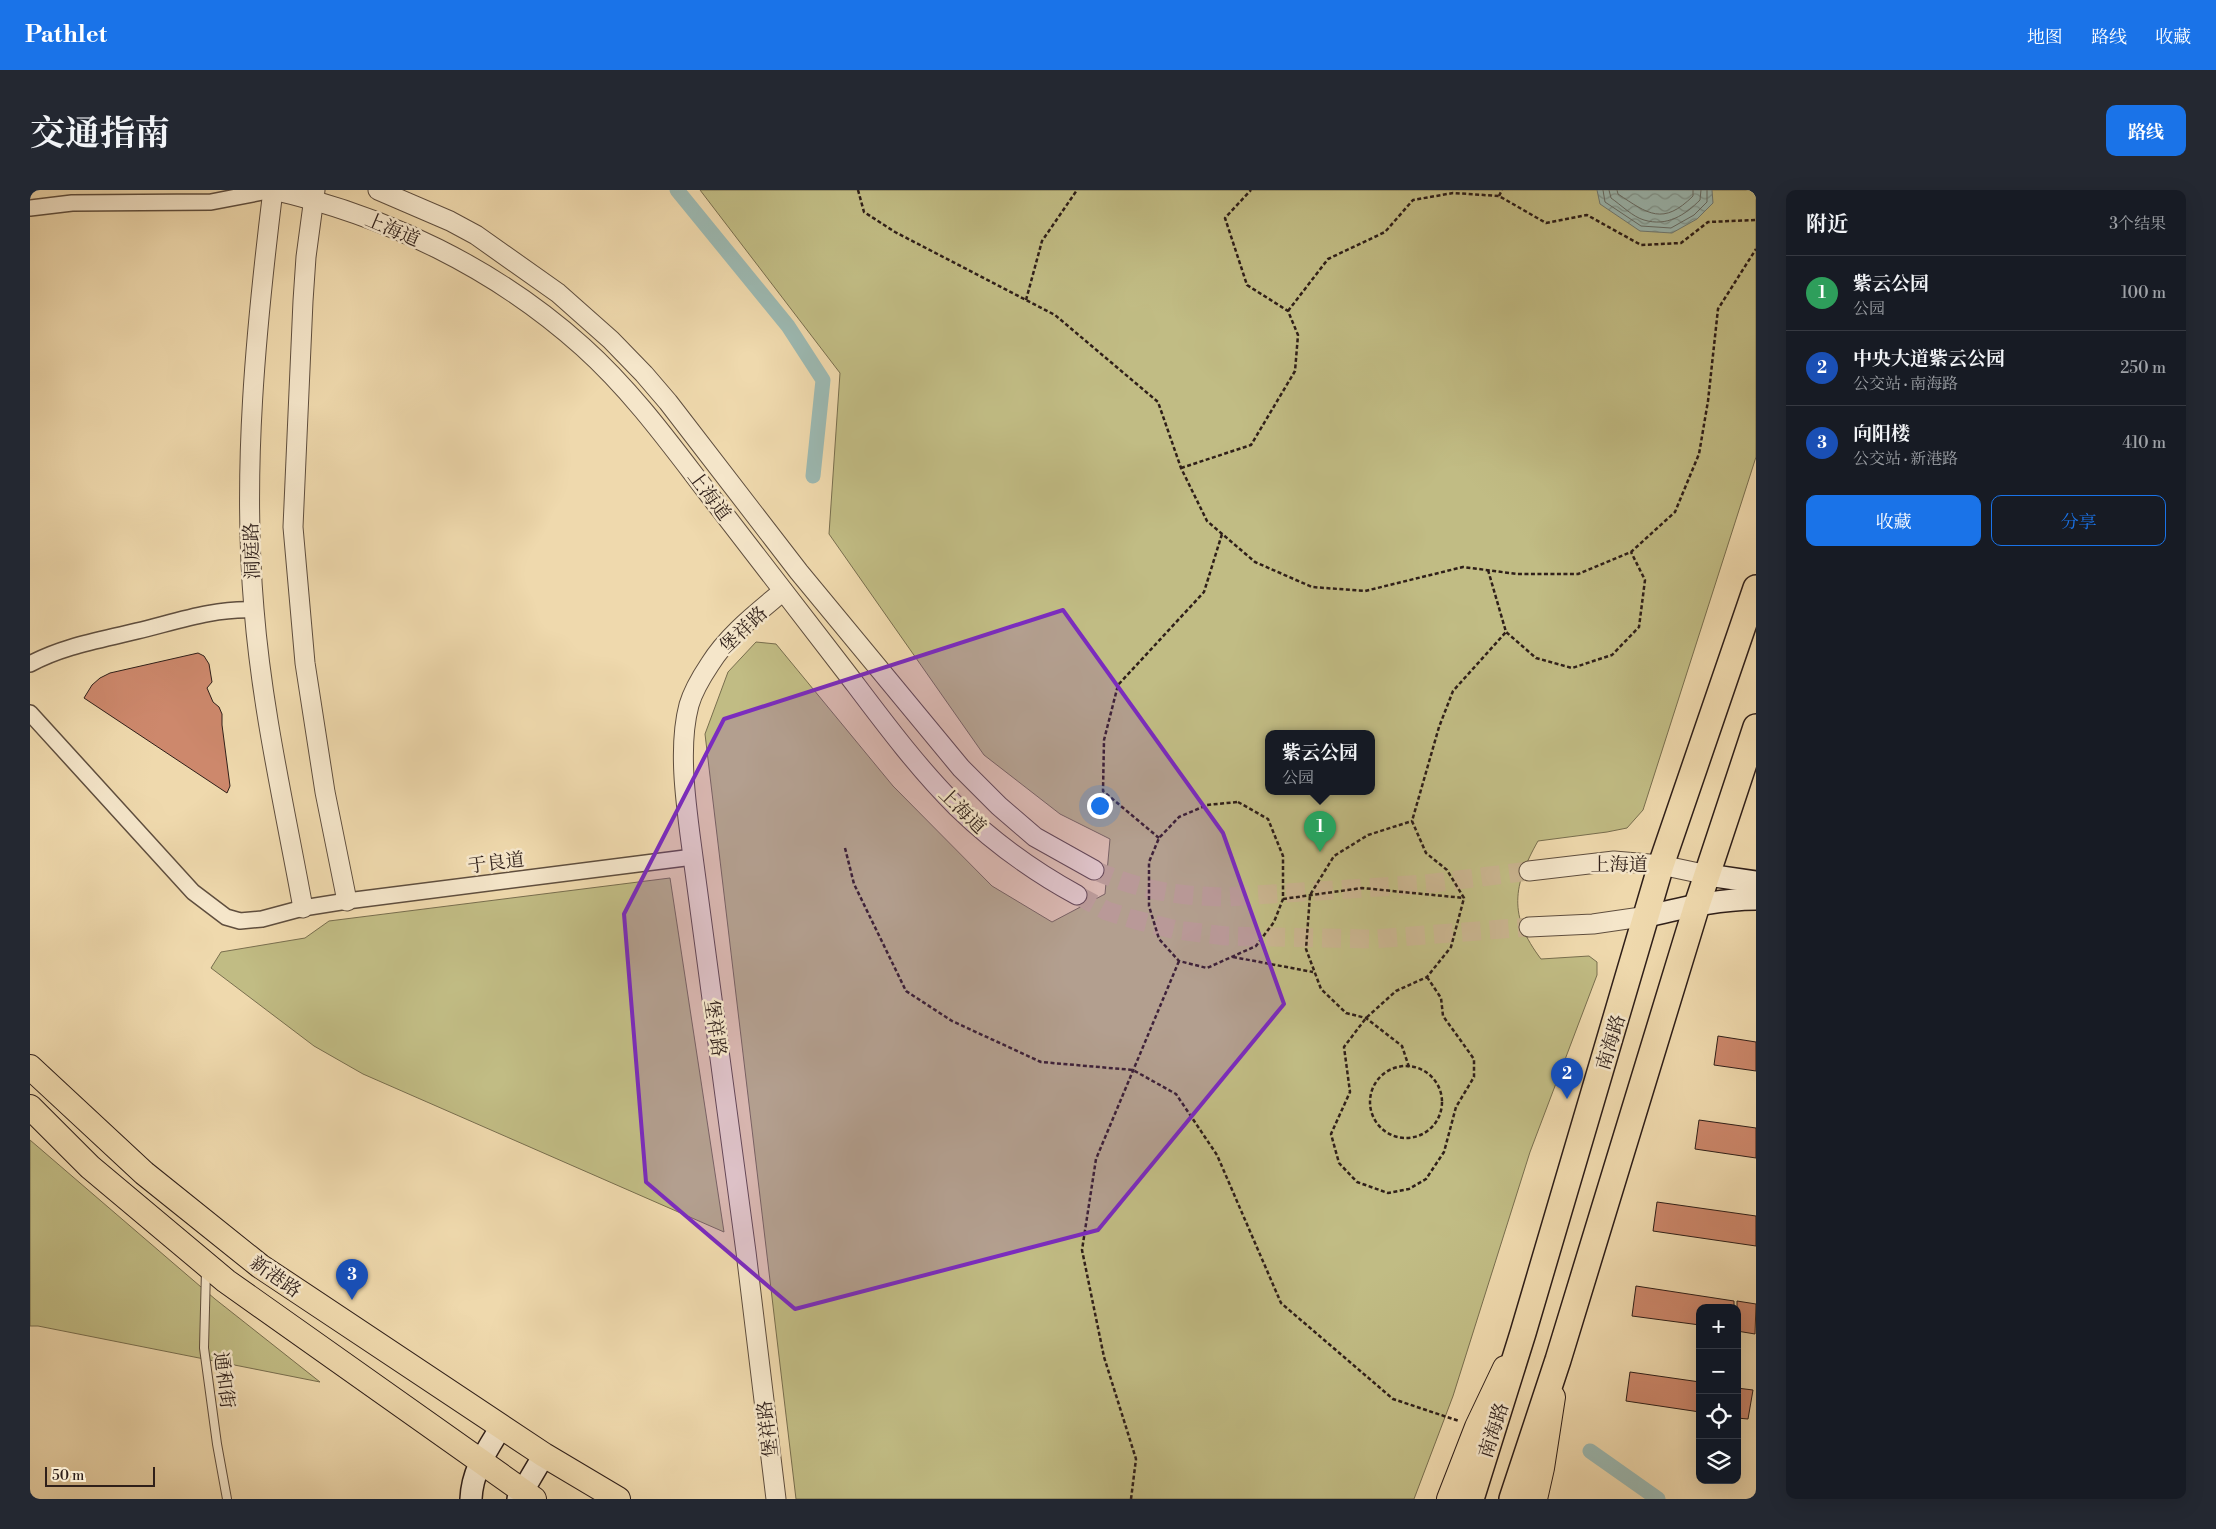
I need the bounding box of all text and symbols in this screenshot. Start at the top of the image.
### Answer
text: Pathlet [25,20,107,50]
text: 地图 [2027,26,2063,49]
text: 路线 [2091,26,2127,49]
text: 收藏 [2155,26,2191,49]
button: 路线 [2106,105,2186,156]
text: 交通指南 [30,113,170,156]
street label: 上海道 [362,208,424,252]
text: 附近 [1806,212,1848,238]
text: 3个结果 [2109,214,2166,234]
text: 紫云公园 [1853,272,1929,296]
text: 1 [1818,283,1826,303]
text: 100 m [2121,283,2166,303]
text: 公园 [1853,299,1885,319]
text: 中央大道紫云公园 [1853,347,2005,371]
text: 2 [1817,358,1827,378]
text: 250 m [2120,358,2166,378]
text: 公交站 · 南海路 [1853,374,1958,394]
text: 向阳楼 [1853,422,1910,446]
text: 3 [1817,433,1827,453]
text: 410 m [2122,433,2166,453]
text: 公交站 · 新港路 [1853,449,1958,469]
street label: 上海道 [682,466,736,526]
button: 收藏 [1806,495,1981,546]
button: 分享 [1991,495,2166,546]
street label: 洞庭路 [239,522,265,580]
street label: 堡祥路 [715,601,773,658]
popup [1265,730,1375,795]
text: 紫云公园 [1282,741,1358,765]
text: 公园 [1282,768,1314,788]
street label: 上海道 [933,782,991,839]
your location [1087,793,1113,819]
pin: 1 [1304,811,1336,852]
street label: 于良道 [466,848,526,878]
street label: 上海道 [1590,853,1648,877]
street label: 堡祥路 [699,998,731,1058]
street label: 南海路 [1591,1012,1631,1073]
pin: 2 [1551,1058,1583,1099]
street label: 新港路 [245,1251,306,1303]
pin: 3 [336,1259,368,1300]
map controls [1696,1304,1741,1484]
button: + [1696,1304,1741,1349]
button: − [1696,1349,1741,1394]
street label: 通和街 [209,1350,239,1410]
button: locate [1696,1394,1741,1439]
street label: 堡祥路 [753,1399,783,1459]
street label: 南海路 [1474,1399,1514,1461]
button: layers [1696,1439,1741,1484]
scale bar [45,1464,155,1487]
text: 50 m [52,1467,84,1485]

